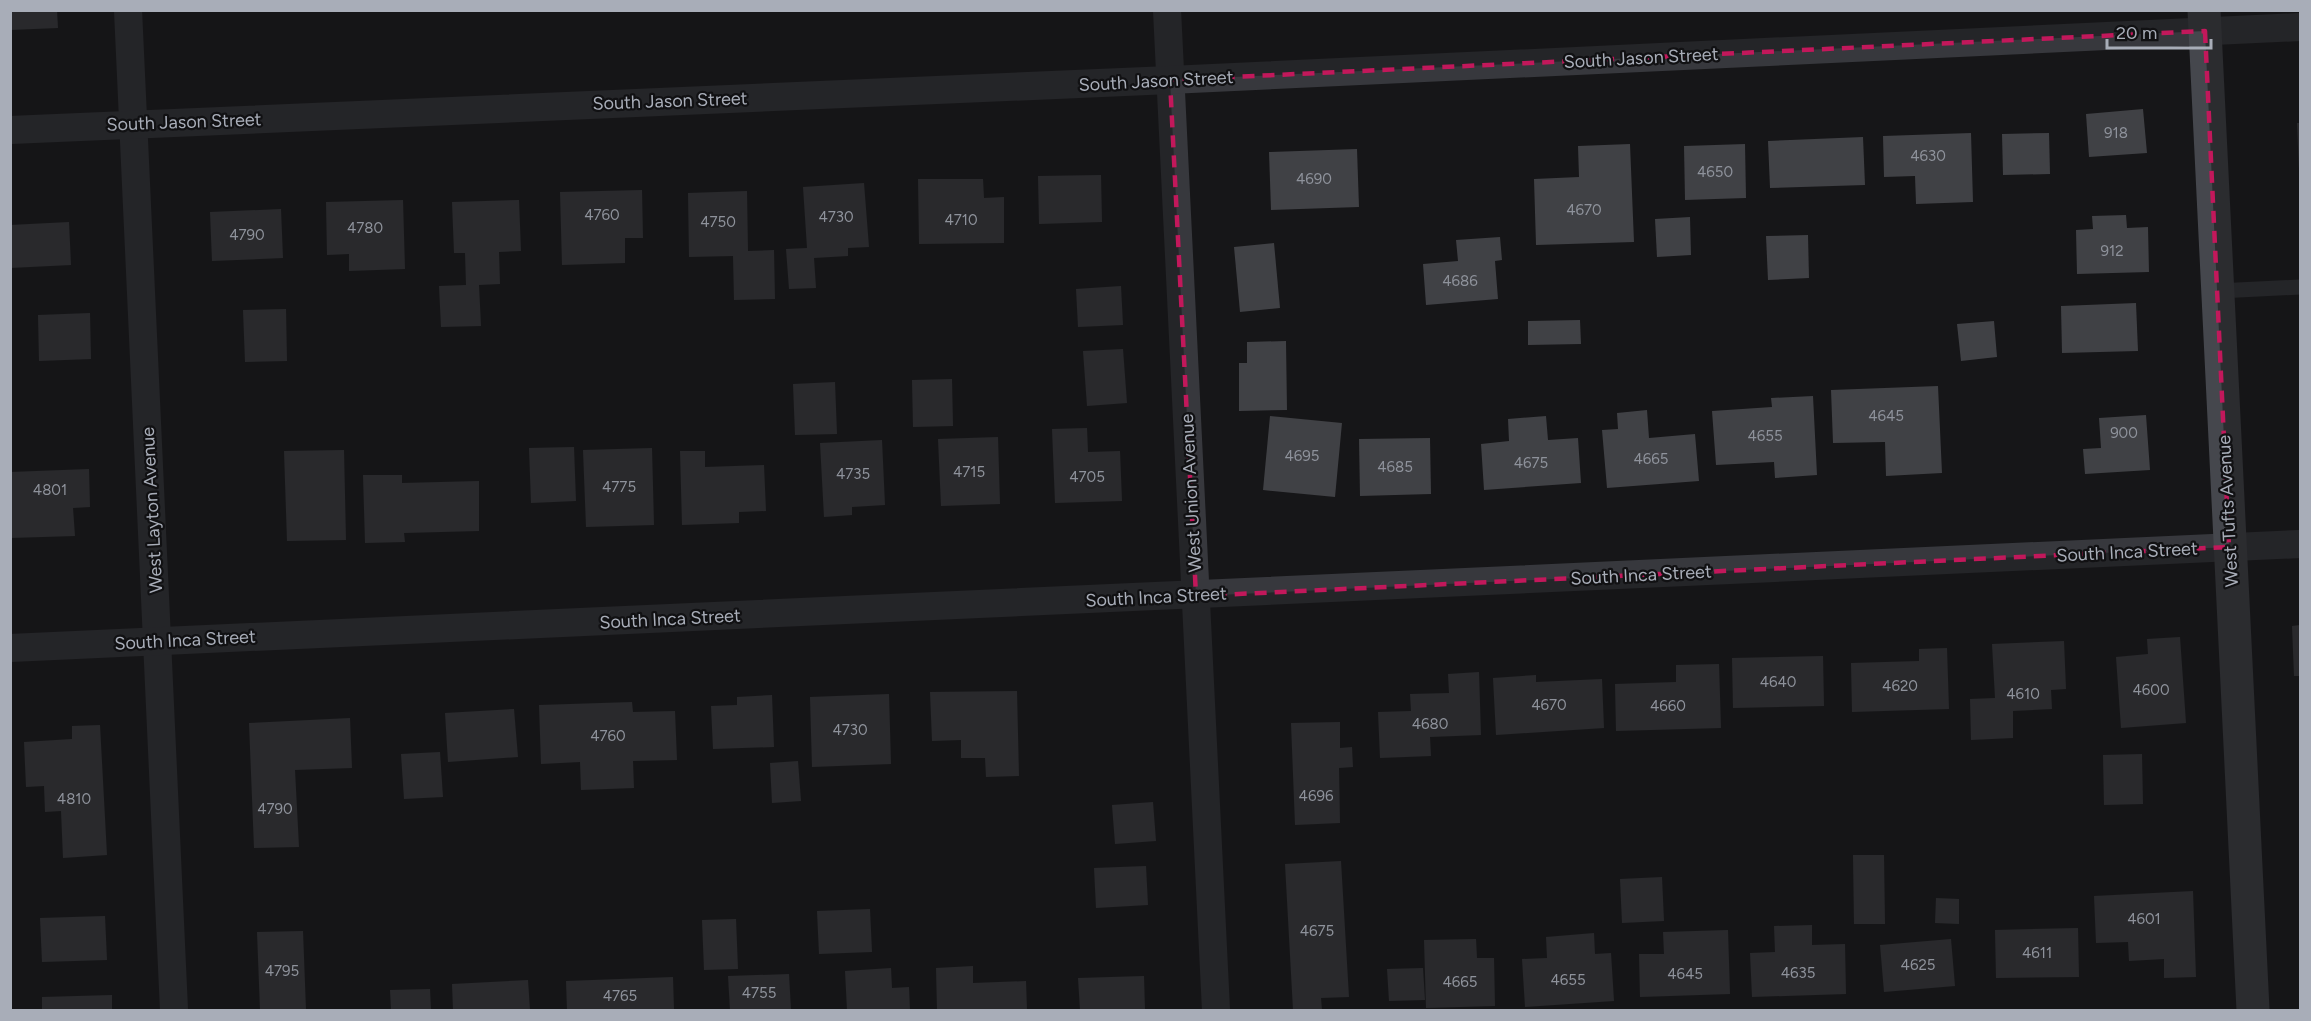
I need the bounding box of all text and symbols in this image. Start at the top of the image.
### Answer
scale bar [2107,12,2210,50]
text: 20 m [2116,22,2157,44]
street label: South Jason Street [1563,43,1719,73]
street label: South Jason Street [1078,66,1234,96]
street label: South Jason Street [592,87,748,115]
street label: South Jason Street [106,108,262,136]
house number: 918 [2104,124,2128,142]
house number: 4630 [1910,147,1946,165]
house number: 4650 [1697,163,1733,181]
house number: 4690 [1296,170,1332,188]
house number: 4670 [1566,201,1602,219]
house number: 4760 [584,206,620,224]
house number: 4730 [818,208,854,226]
house number: 4710 [944,211,978,229]
house number: 4750 [700,213,736,231]
house number: 4780 [347,219,383,237]
house number: 4790 [229,226,265,244]
house number: 912 [2100,242,2124,260]
house number: 4686 [1442,272,1478,290]
house number: 4645 [1868,407,1904,425]
street label: West Union Avenue [1176,413,1206,573]
house number: 900 [2110,424,2138,442]
street label: West Layton Avenue [137,426,167,594]
house number: 4655 [1747,427,1783,445]
street label: West Tufts Avenue [2213,434,2243,588]
house number: 4695 [1285,447,1319,465]
house number: 4665 [1634,450,1668,468]
house number: 4675 [1514,454,1548,472]
house number: 4685 [1377,458,1413,476]
house number: 4715 [953,463,985,481]
house number: 4735 [836,465,870,483]
house number: 4705 [1069,468,1105,486]
house number: 4775 [602,478,636,496]
house number: 4801 [33,481,67,499]
street label: South Inca Street [2056,537,2198,567]
street label: South Inca Street [1570,560,1712,590]
street label: South Inca Street [1085,582,1227,612]
street label: South Inca Street [599,604,741,634]
street label: South Inca Street [114,625,256,655]
house number: 4640 [1760,673,1796,691]
house number: 4620 [1882,677,1918,695]
house number: 4600 [2132,681,2170,699]
house number: 4610 [2006,685,2040,703]
house number: 4670 [1531,696,1567,714]
house number: 4660 [1650,697,1686,715]
house number: 4680 [1412,715,1448,733]
house number: 4730 [832,721,868,739]
house number: 4760 [590,727,626,745]
house number: 4696 [1299,787,1334,805]
house number: 4810 [57,790,91,808]
house number: 4790 [257,800,293,818]
house number: 4601 [2127,910,2161,928]
house number: 4675 [1300,922,1334,940]
house number: 4611 [2022,944,2052,962]
house number: 4625 [1901,956,1935,974]
house number: 4795 [265,962,299,980]
house number: 4635 [1781,964,1815,982]
house number: 4645 [1667,965,1703,983]
house number: 4655 [1550,971,1586,989]
house number: 4665 [1443,973,1477,991]
house number: 4755 [742,984,776,1002]
house number: 4765 [603,987,637,1005]

